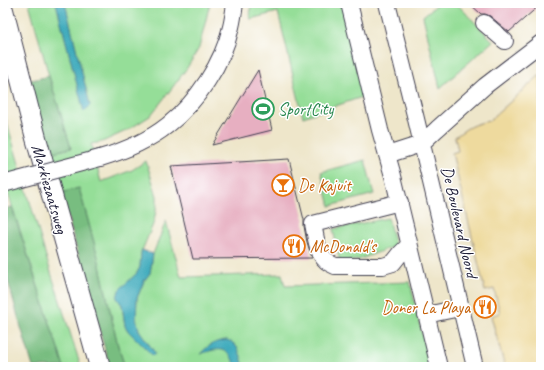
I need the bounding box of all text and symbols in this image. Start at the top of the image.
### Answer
sports icon: SportCity [250,96,276,122]
place label: SportCity [278,99,334,120]
street label: Markiezaatsweg [27,142,73,237]
street label: De Boulevard Noord [437,165,483,282]
bar icon: De Kajuit [270,172,296,198]
place label: De Kajuit [298,175,353,196]
restaurant icon: McDonald's [281,233,307,259]
place label: McDonald's [310,236,378,257]
restaurant icon: Doner La Playa [472,294,498,320]
place label: Doner La Playa [382,297,471,318]

